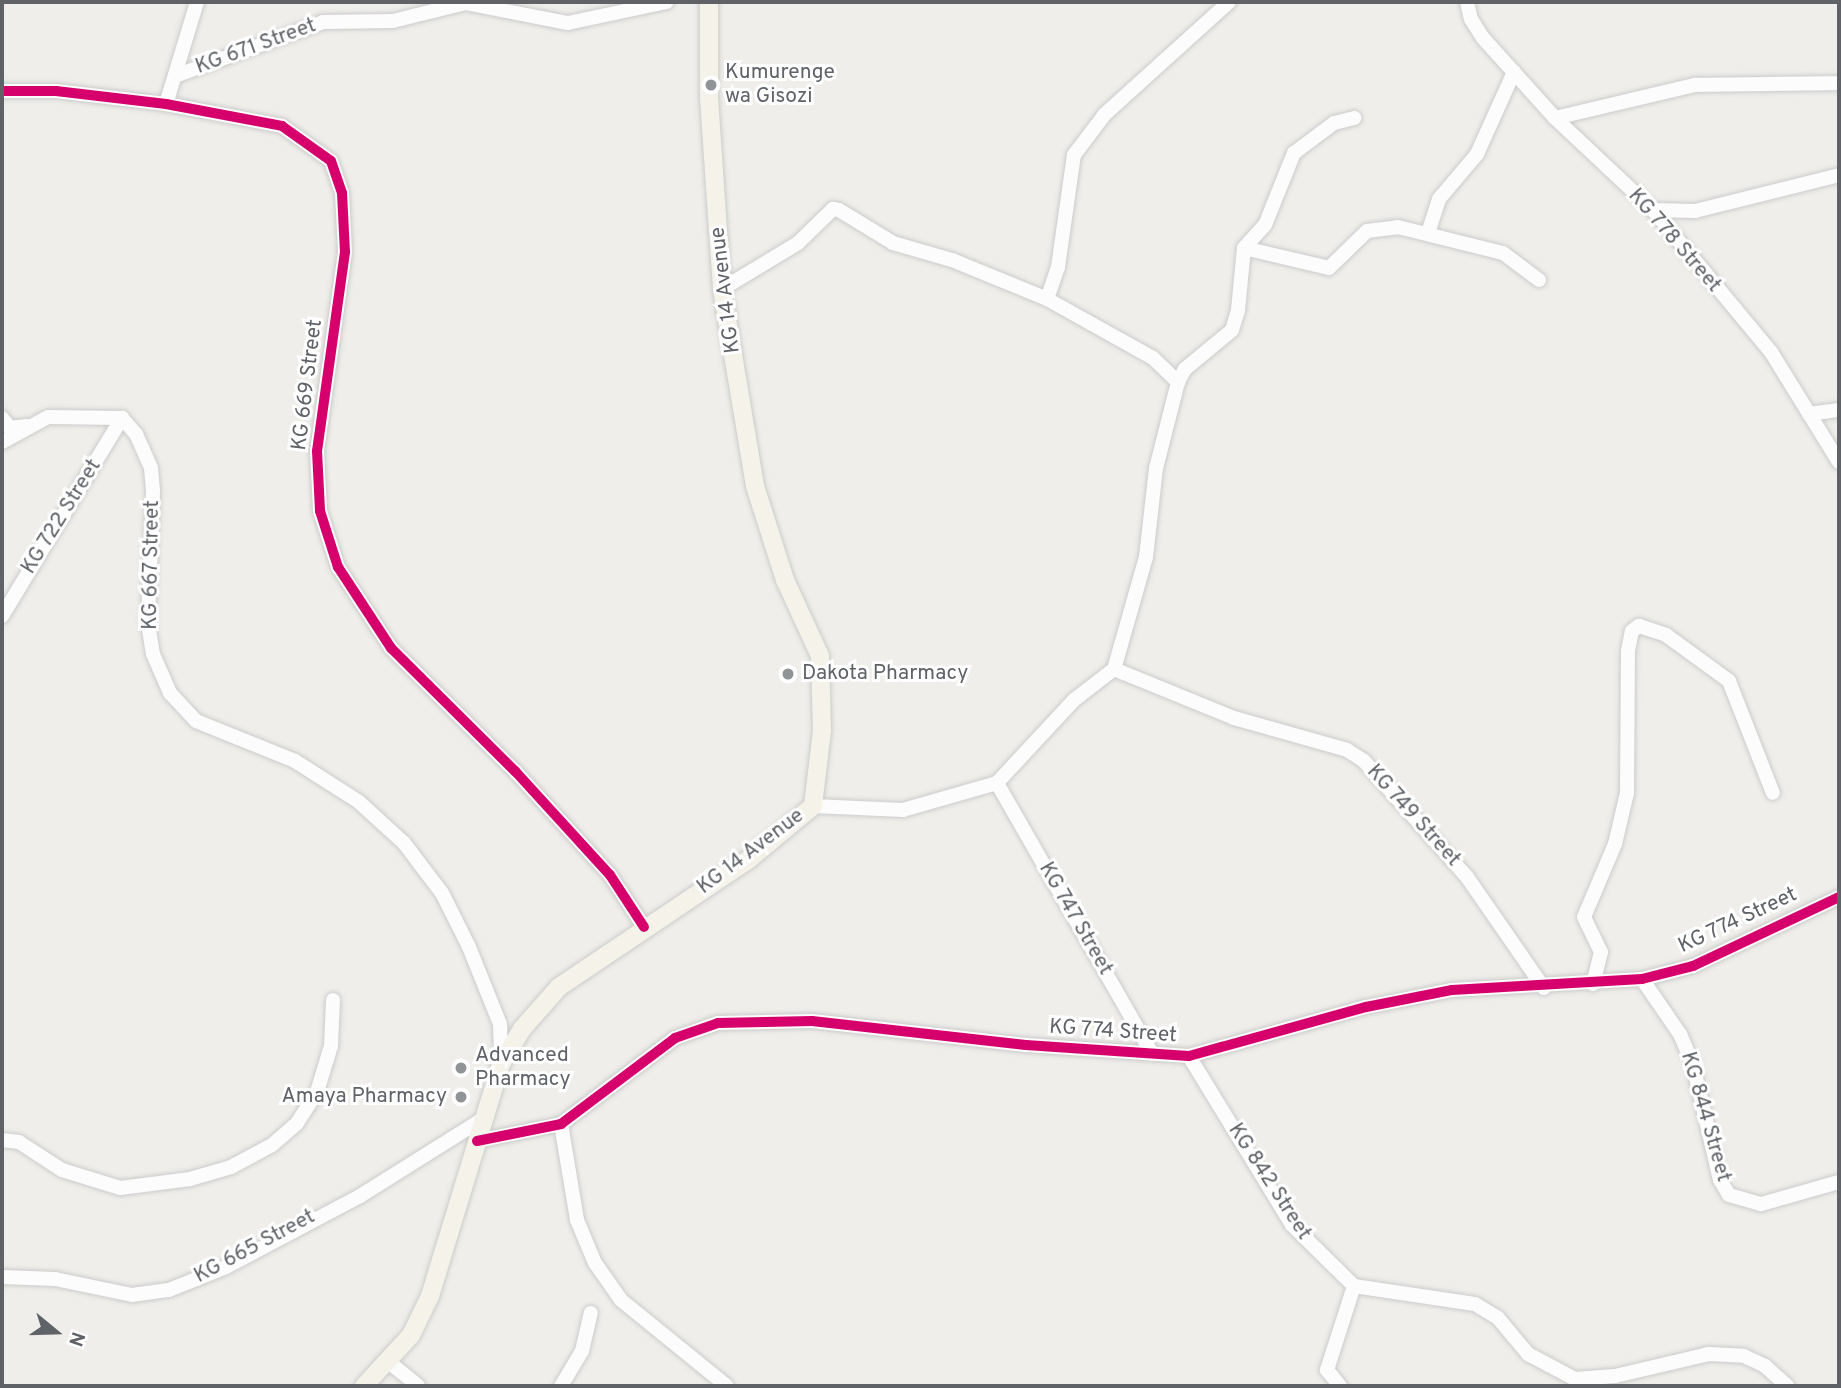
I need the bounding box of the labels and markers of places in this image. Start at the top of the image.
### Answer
place label: Kumurenge wa Gisozi [725,60,835,110]
marker: Kumurenge wa Gisozi [703,77,719,93]
place label: Dakota Pharmacy [802,661,968,687]
marker: Dakota Pharmacy [780,666,796,682]
place label: Advanced Pharmacy [475,1043,571,1093]
marker: Advanced Pharmacy [453,1060,469,1076]
place label: Amaya Pharmacy [282,1084,447,1110]
marker: Amaya Pharmacy [453,1089,469,1105]

